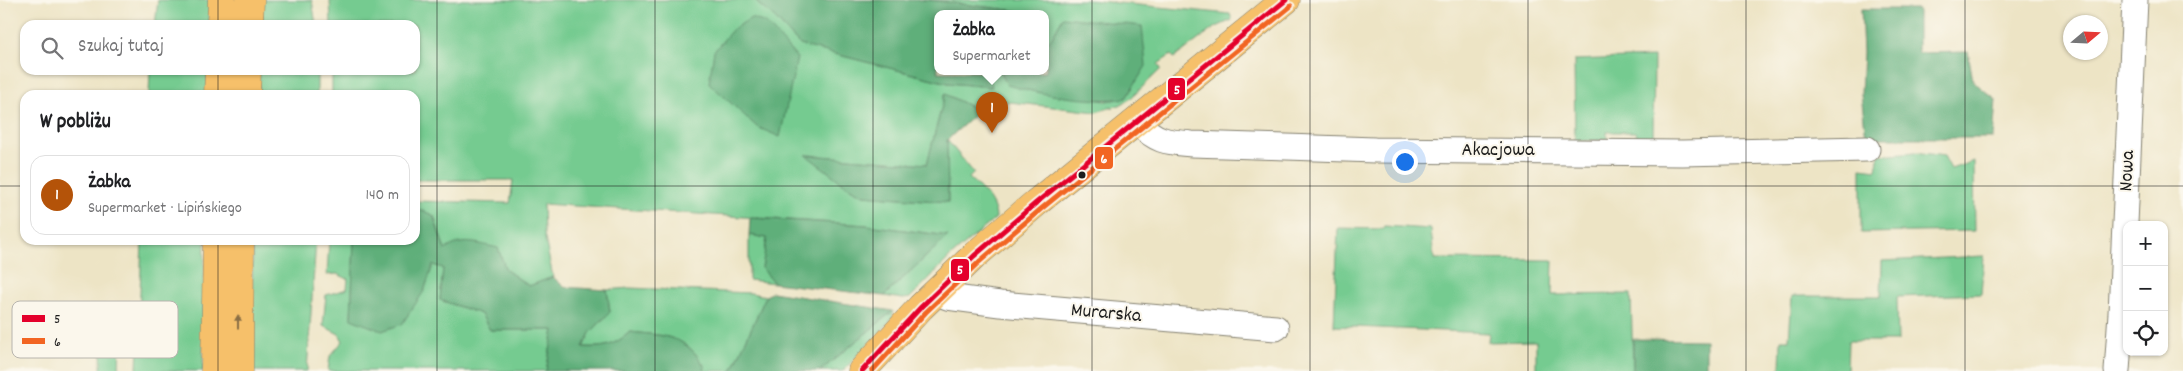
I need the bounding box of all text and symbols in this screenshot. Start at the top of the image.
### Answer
popup [934,10,1049,75]
north arrow [2063,15,2108,60]
text: Żabka [952,18,995,45]
search box [20,20,420,75]
icon: search [38,34,66,62]
text: Szukaj tutaj [78,34,164,61]
text: Supermarket [952,45,1031,68]
line badge: 5 [1167,77,1186,101]
text: 5 [1174,81,1181,101]
pin: 1 [976,92,1008,133]
text: W pobliżu [40,108,111,138]
street label: Akacjowa [1462,137,1535,165]
line badge: 6 [1094,146,1114,170]
your location [1392,149,1418,175]
street label: Nowa [2113,149,2143,192]
text: 6 [1101,150,1108,170]
text: Żabka [88,170,130,197]
unlabelled marker [1077,170,1087,180]
text: 1 [55,184,59,207]
text: 140 m [365,184,399,207]
text: Supermarket · Lipińskiego [88,197,242,220]
map controls [2123,221,2168,356]
button: + [2123,221,2168,266]
line badge: 5 [950,258,970,282]
text: 5 [957,261,964,281]
button: − [2123,266,2168,311]
street label: Murarska [1070,297,1143,331]
legend [12,301,178,358]
text: 5 [54,310,60,330]
button: locate [2123,311,2168,356]
one-way arrow [234,314,242,330]
text: 6 [54,333,61,353]

